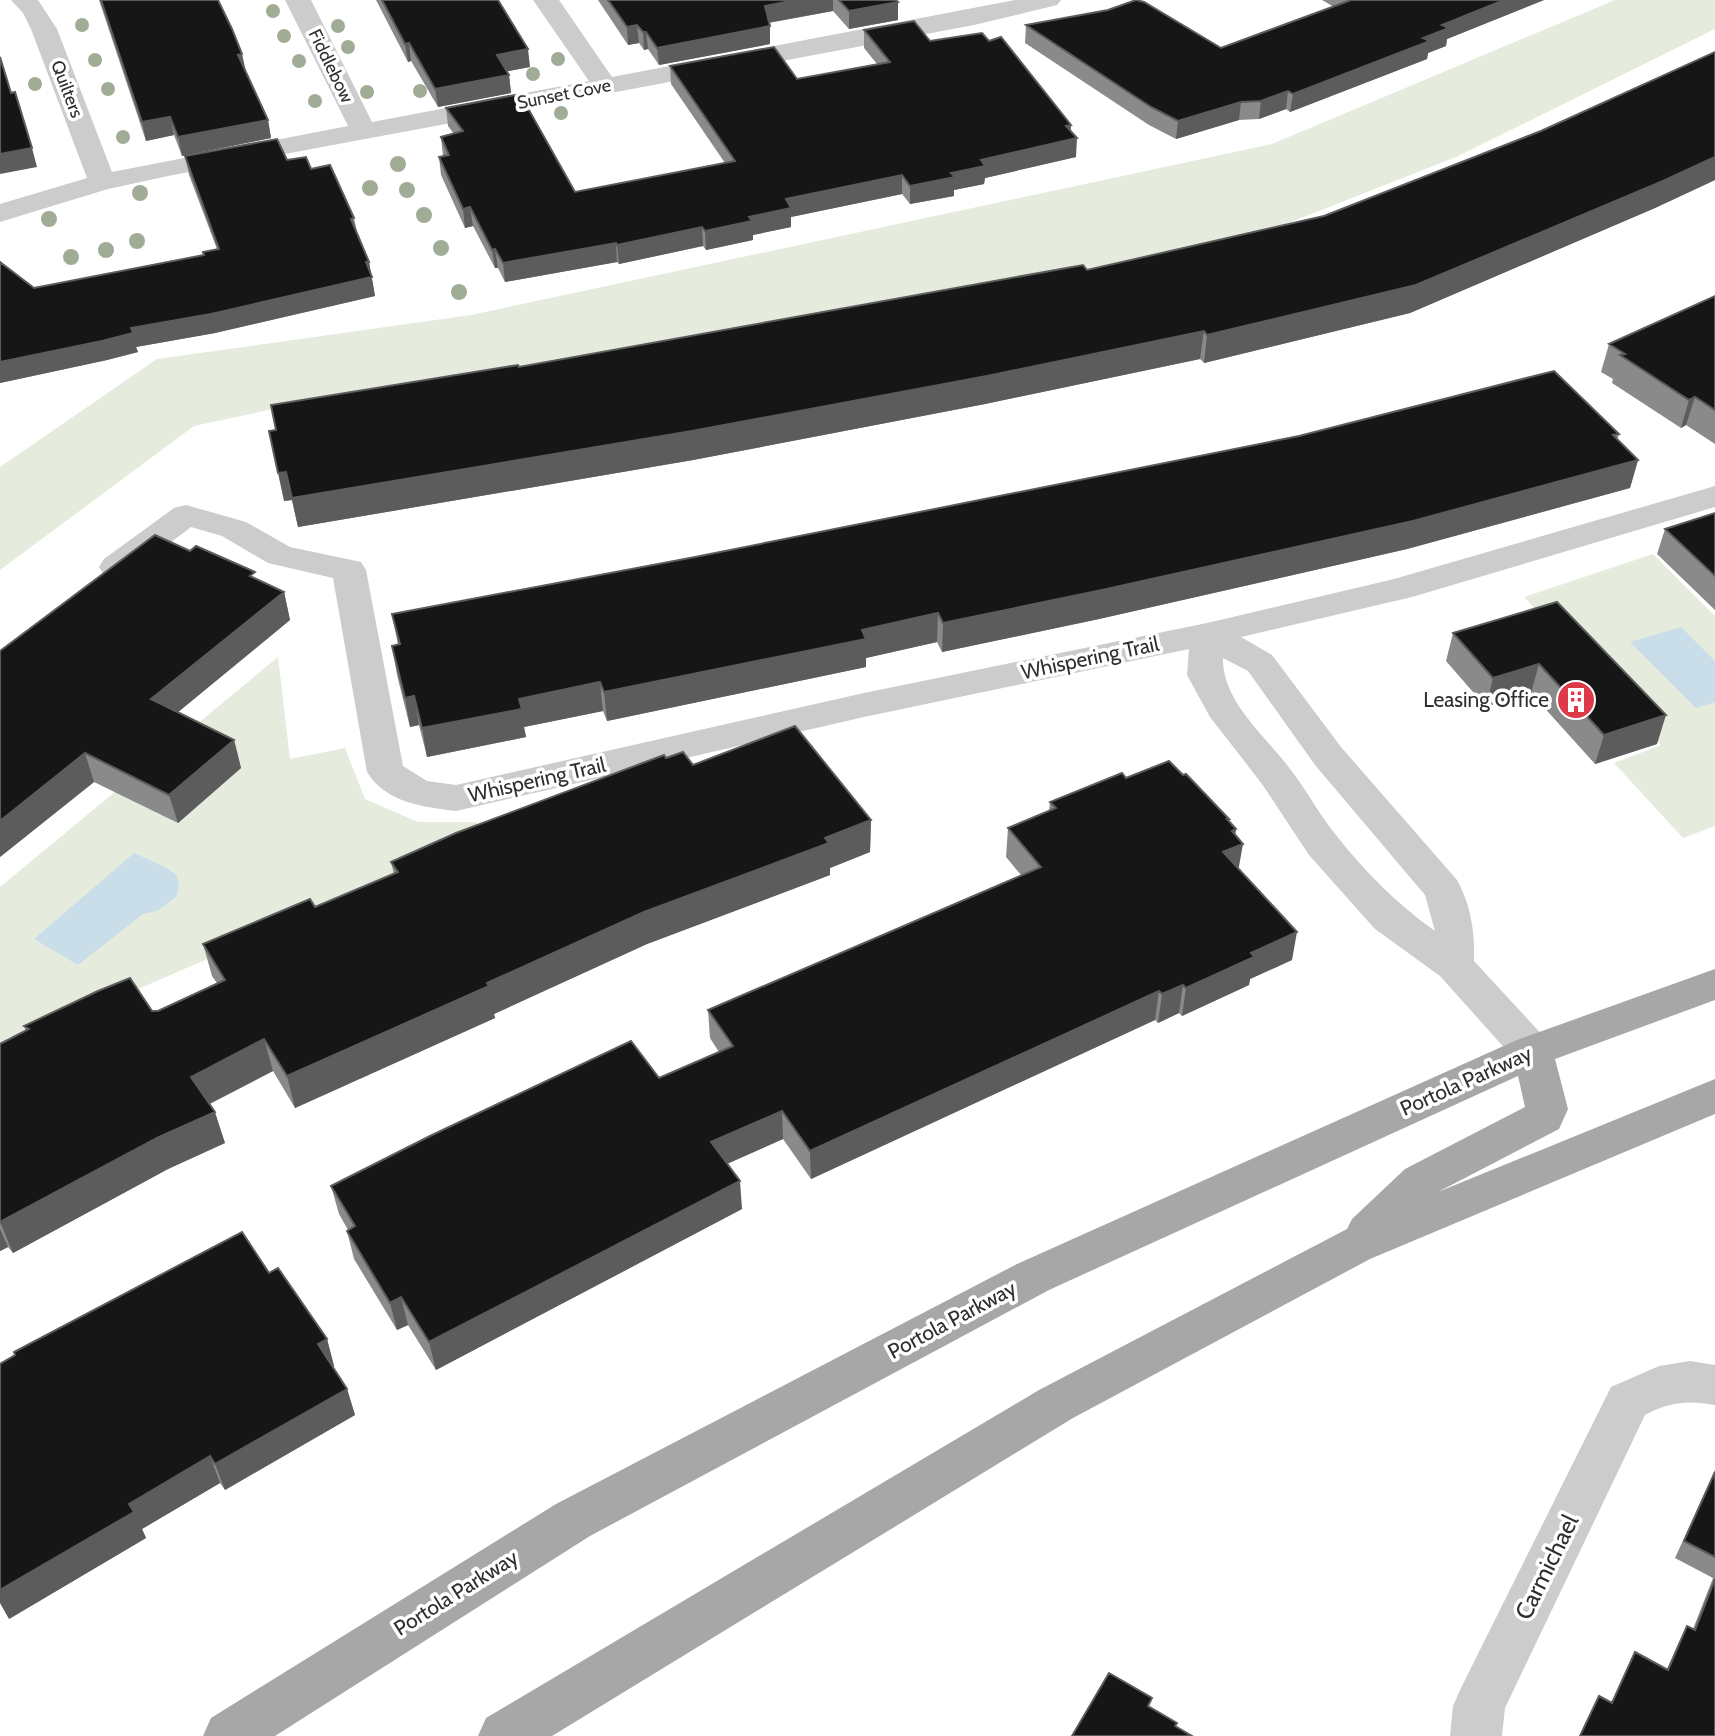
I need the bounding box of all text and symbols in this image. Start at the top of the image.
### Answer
street label: Fiddlebow [304,26,358,106]
street label: Quilters [46,57,88,121]
street label: Sunset Cove [515,74,613,114]
street label: Whispering Trail [1019,631,1161,684]
building icon: Leasing Office [1555,679,1597,721]
place label: Leasing Office [1423,687,1549,712]
street label: Whispering Trail [466,752,608,807]
street label: Portola Parkway [1396,1040,1536,1121]
street label: Portola Parkway [883,1275,1020,1364]
street label: Carmichael [1509,1509,1585,1624]
street label: Portola Parkway [389,1544,523,1641]

